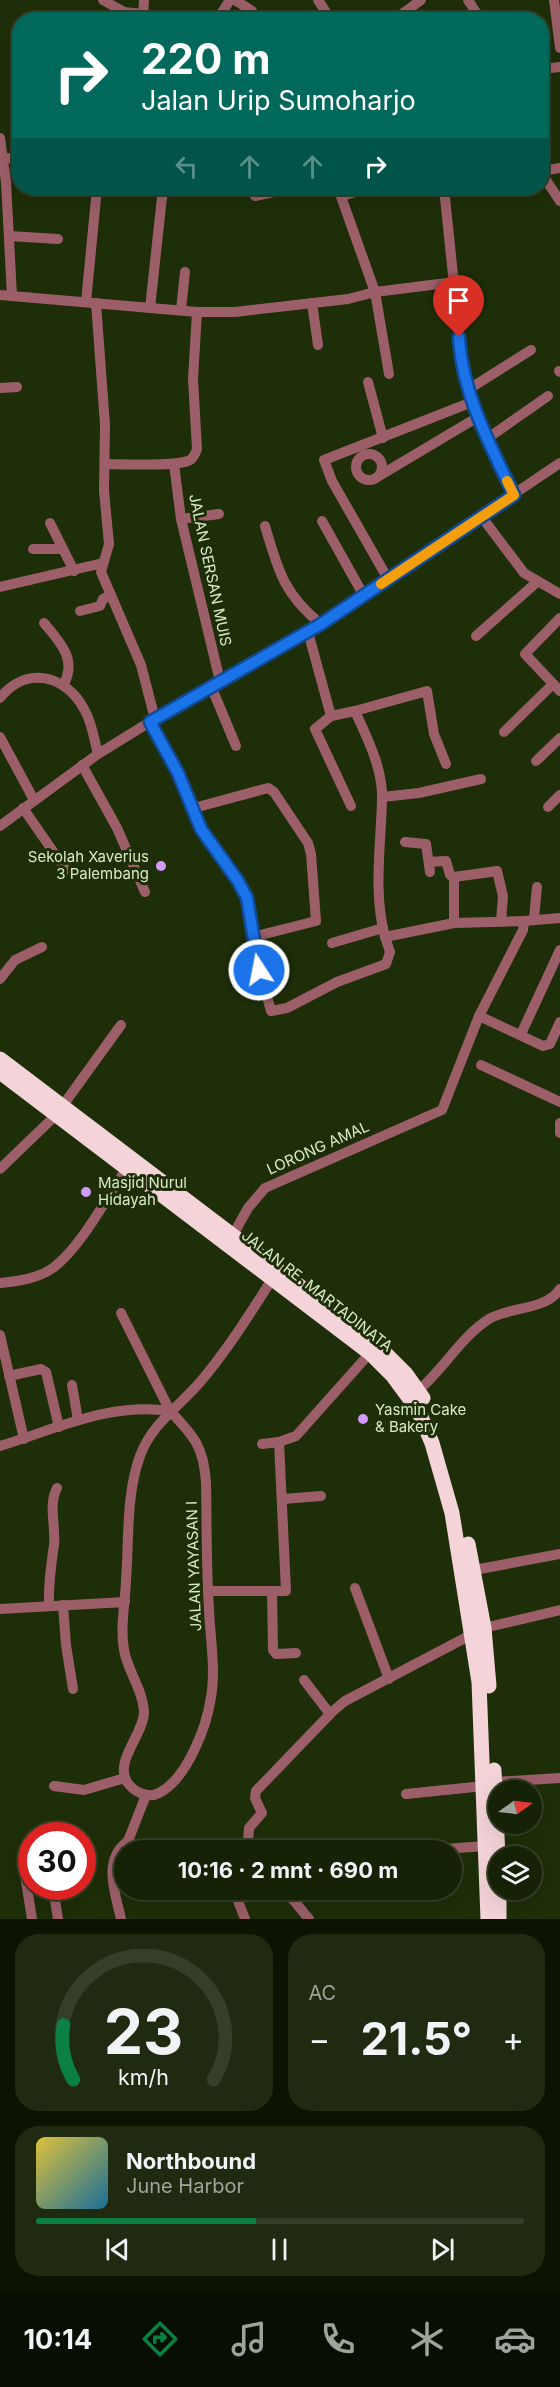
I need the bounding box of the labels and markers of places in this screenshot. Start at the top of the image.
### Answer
pin [433,275,484,337]
place label: Sekolah Xaverius 3 Palembang [28,847,149,883]
marker: Sekolah Xaverius 3 Palembang [154,859,168,873]
place label: Masjid Nurul Hidayah [98,1173,187,1209]
marker: Masjid Nurul Hidayah [79,1185,93,1199]
place label: Yasmin Cake & Bakery [375,1400,466,1436]
marker: Yasmin Cake & Bakery [356,1412,370,1426]

